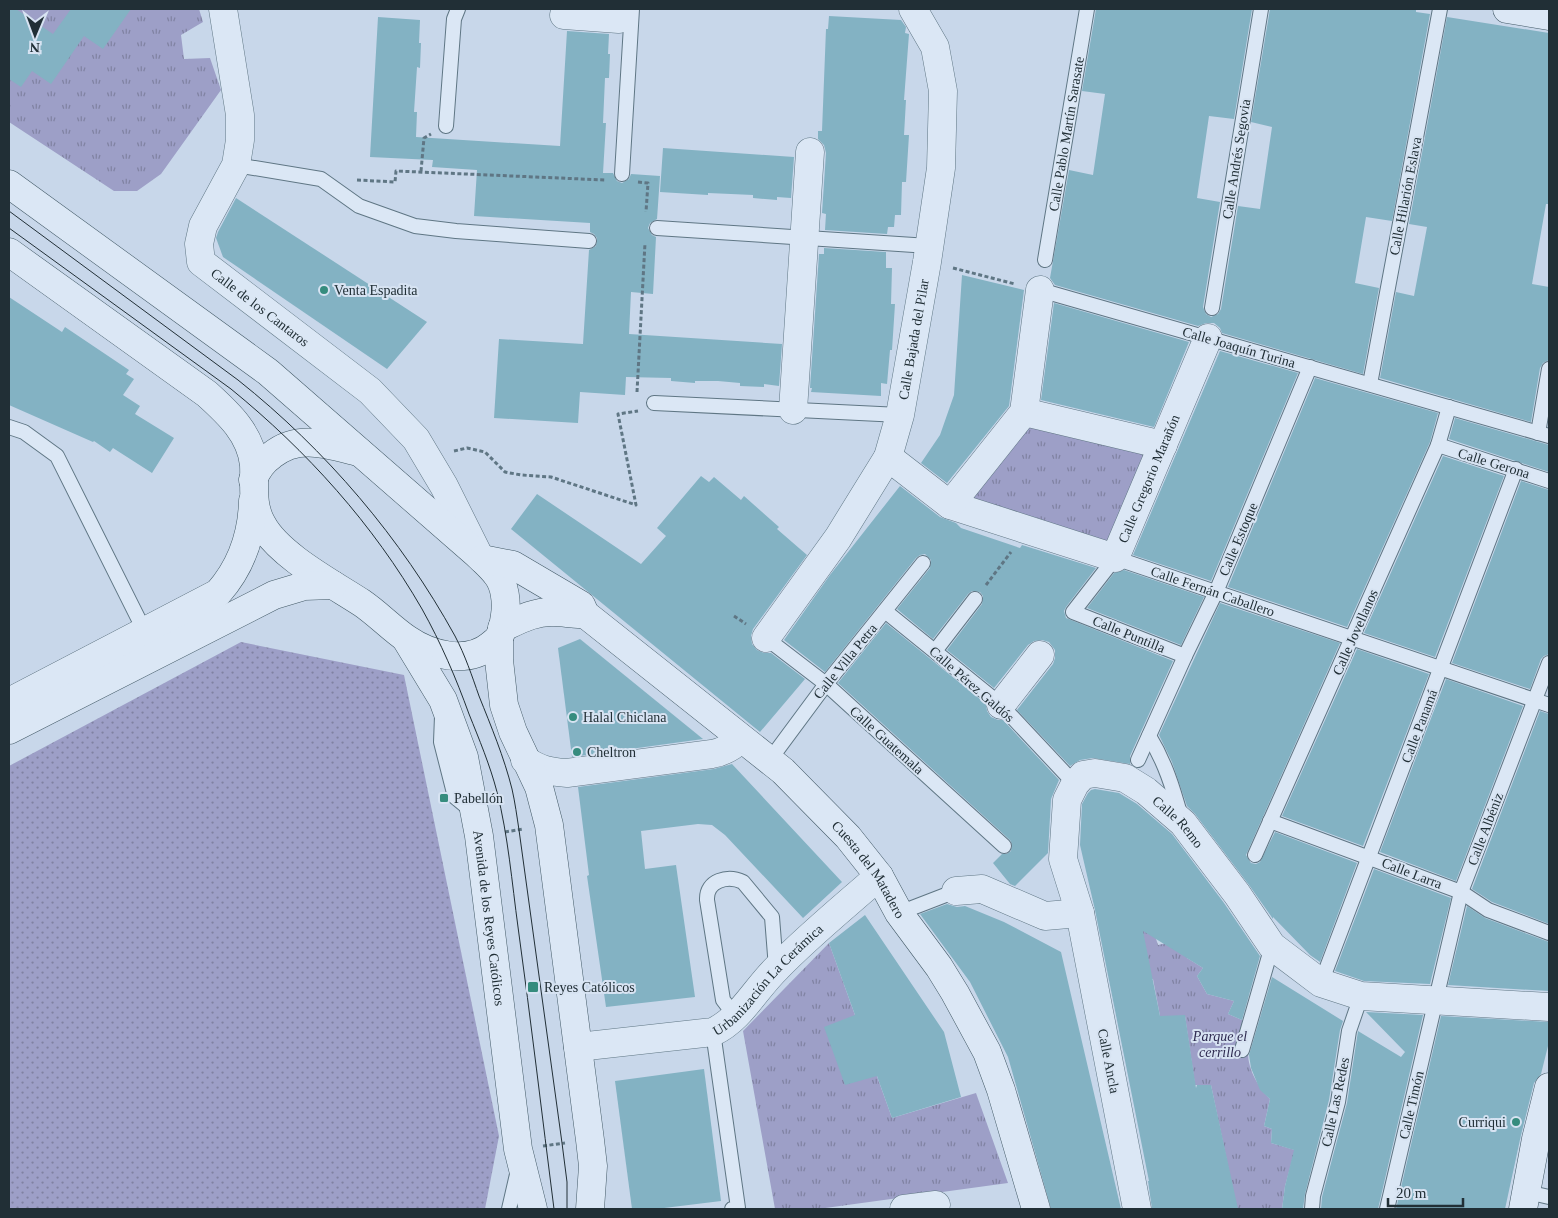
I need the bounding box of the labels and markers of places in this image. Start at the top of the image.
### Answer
place label: Venta Espadita [334,283,418,298]
marker: Venta Espadita [318,284,330,296]
place label: Halal Chiclana [583,710,667,725]
marker: Halal Chiclana [567,711,579,723]
place label: Cheltron [587,745,636,760]
marker: Cheltron [571,746,583,758]
place label: Pabellón [454,791,503,806]
marker: Pabellón [438,792,450,804]
marker: Reyes Católicos [526,980,540,994]
place label: Reyes Católicos [544,980,635,995]
place label: Curriqui [1459,1115,1506,1130]
marker: Curriqui [1510,1116,1522,1128]

